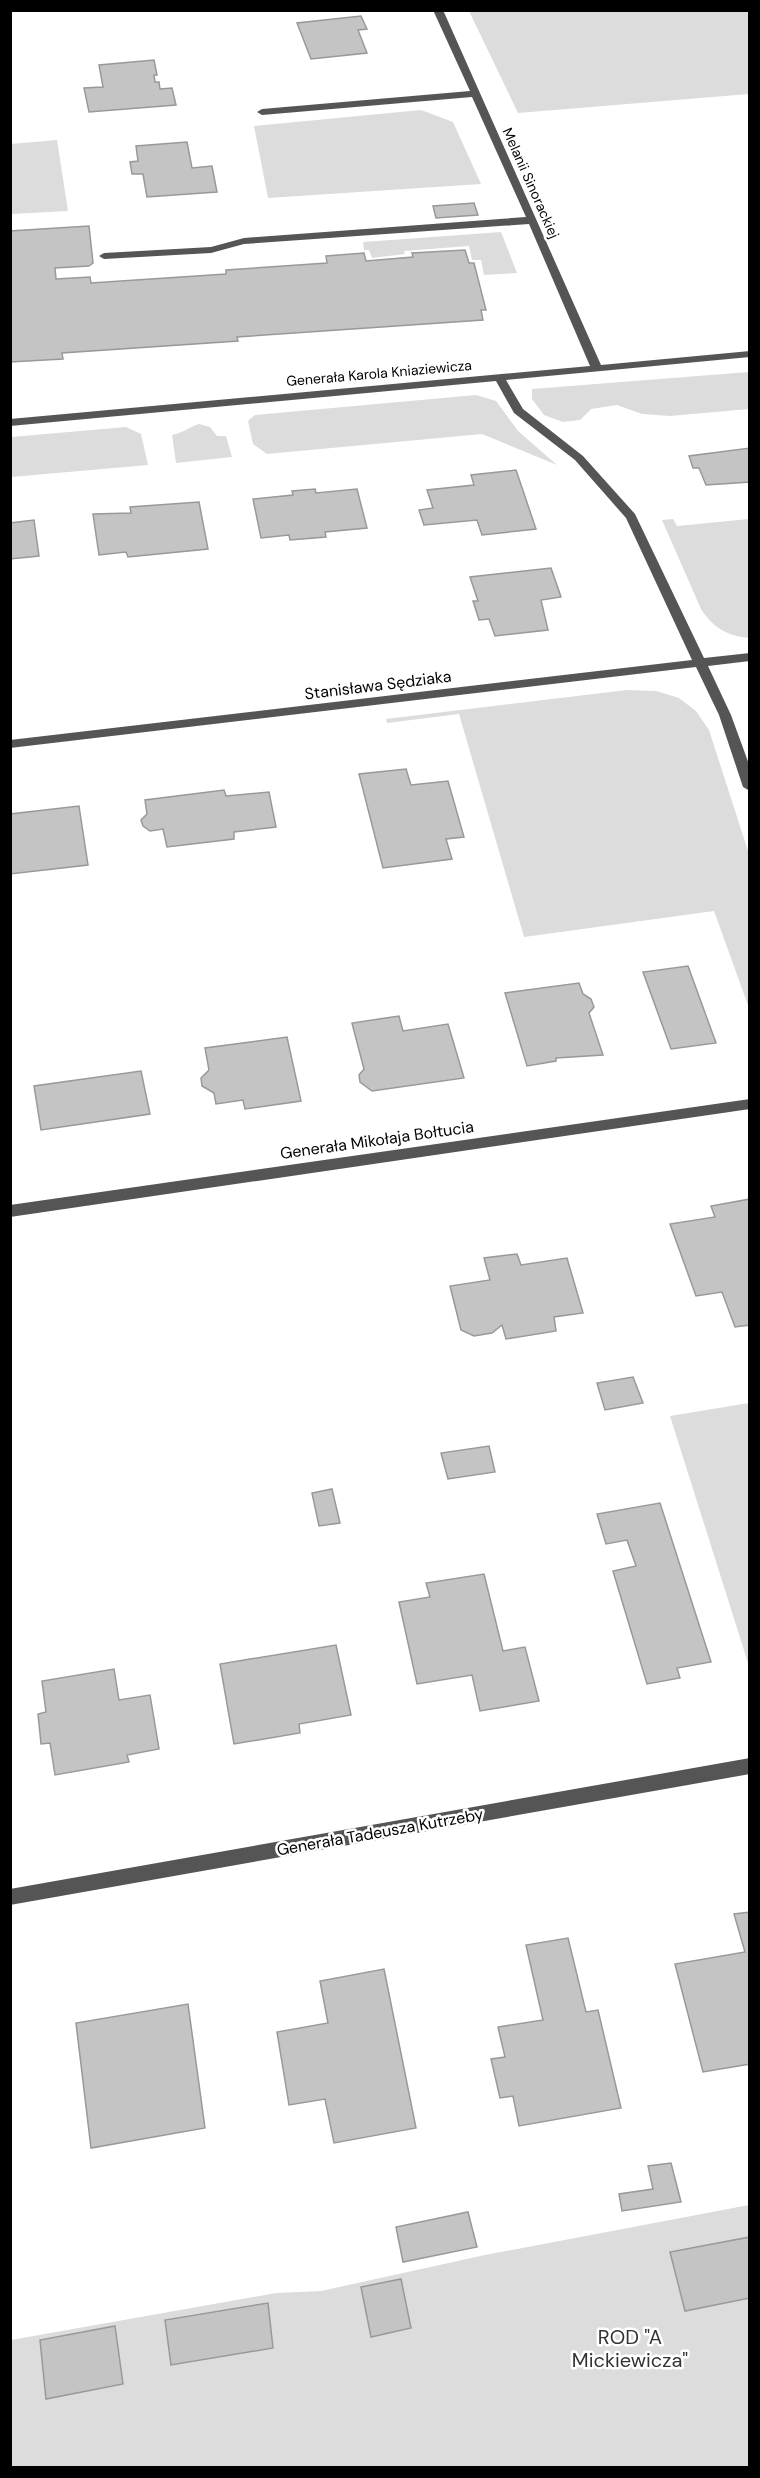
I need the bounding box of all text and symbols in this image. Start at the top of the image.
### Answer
street label: Melanii Sinorackiej [499,125,563,241]
street label: Generała Karola Kniaziewicza [286,356,472,390]
street label: Stanisława Sędziaka [303,666,453,704]
street label: Generała Mikołaja Bołtucia [279,1116,475,1164]
street label: Generała Tadeusza Kutrzeby [275,1803,485,1861]
park label: ROD "A Mickiewicza" [572,2324,688,2373]

